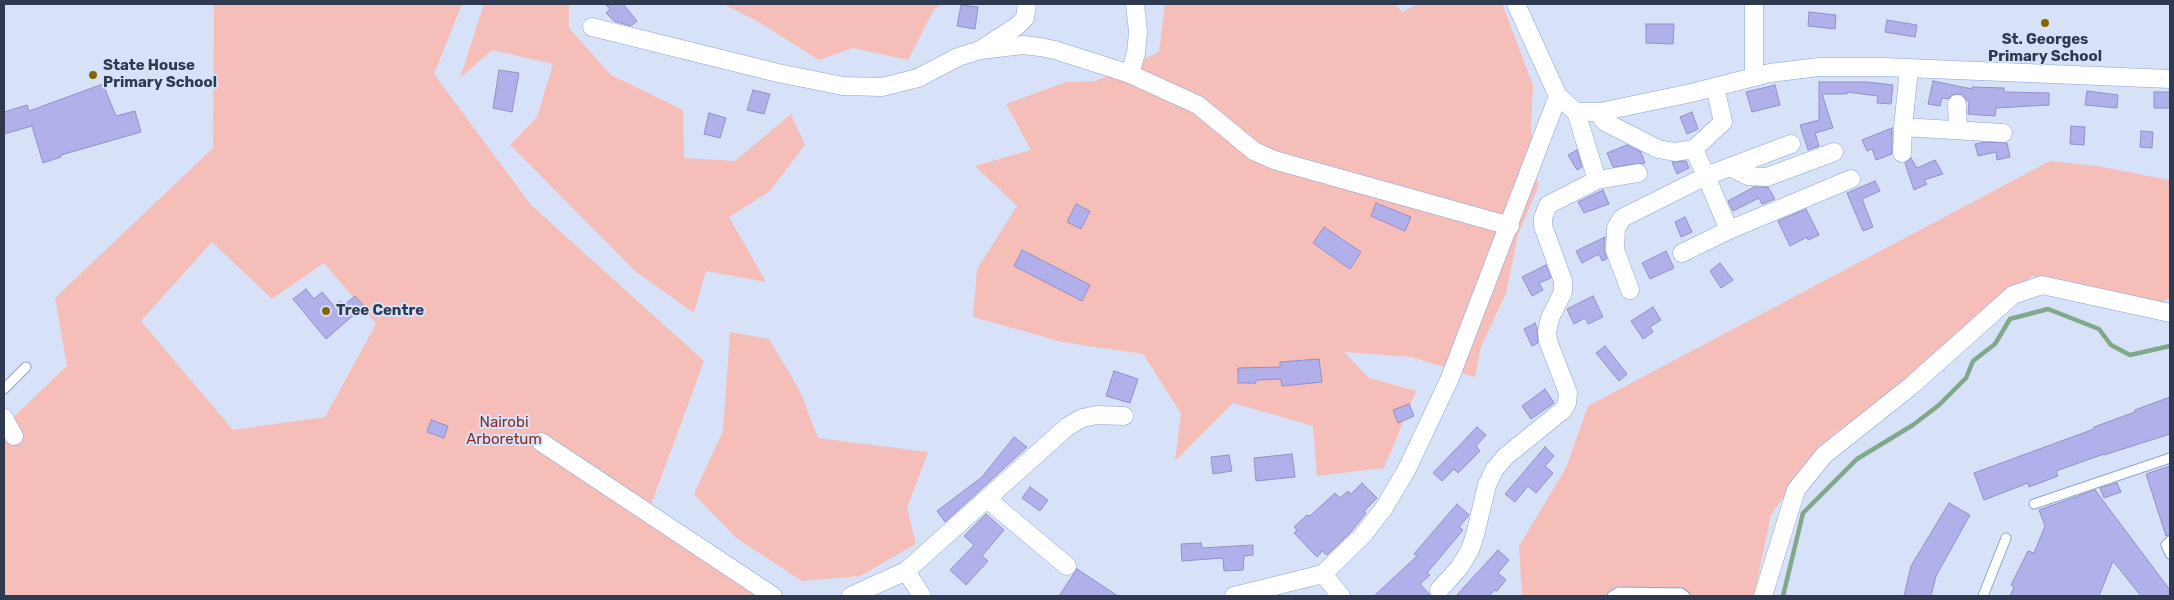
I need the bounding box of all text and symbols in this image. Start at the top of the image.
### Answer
marker: St. Georges Primary School [2039,17,2051,29]
place label: St. Georges Primary School [1988,31,2102,66]
place label: State House Primary School [103,57,217,92]
marker: State House Primary School [87,69,99,81]
place label: Tree Centre [336,302,424,320]
marker: Tree Centre [320,305,332,317]
park label: Nairobi Arboretum [466,414,542,449]

